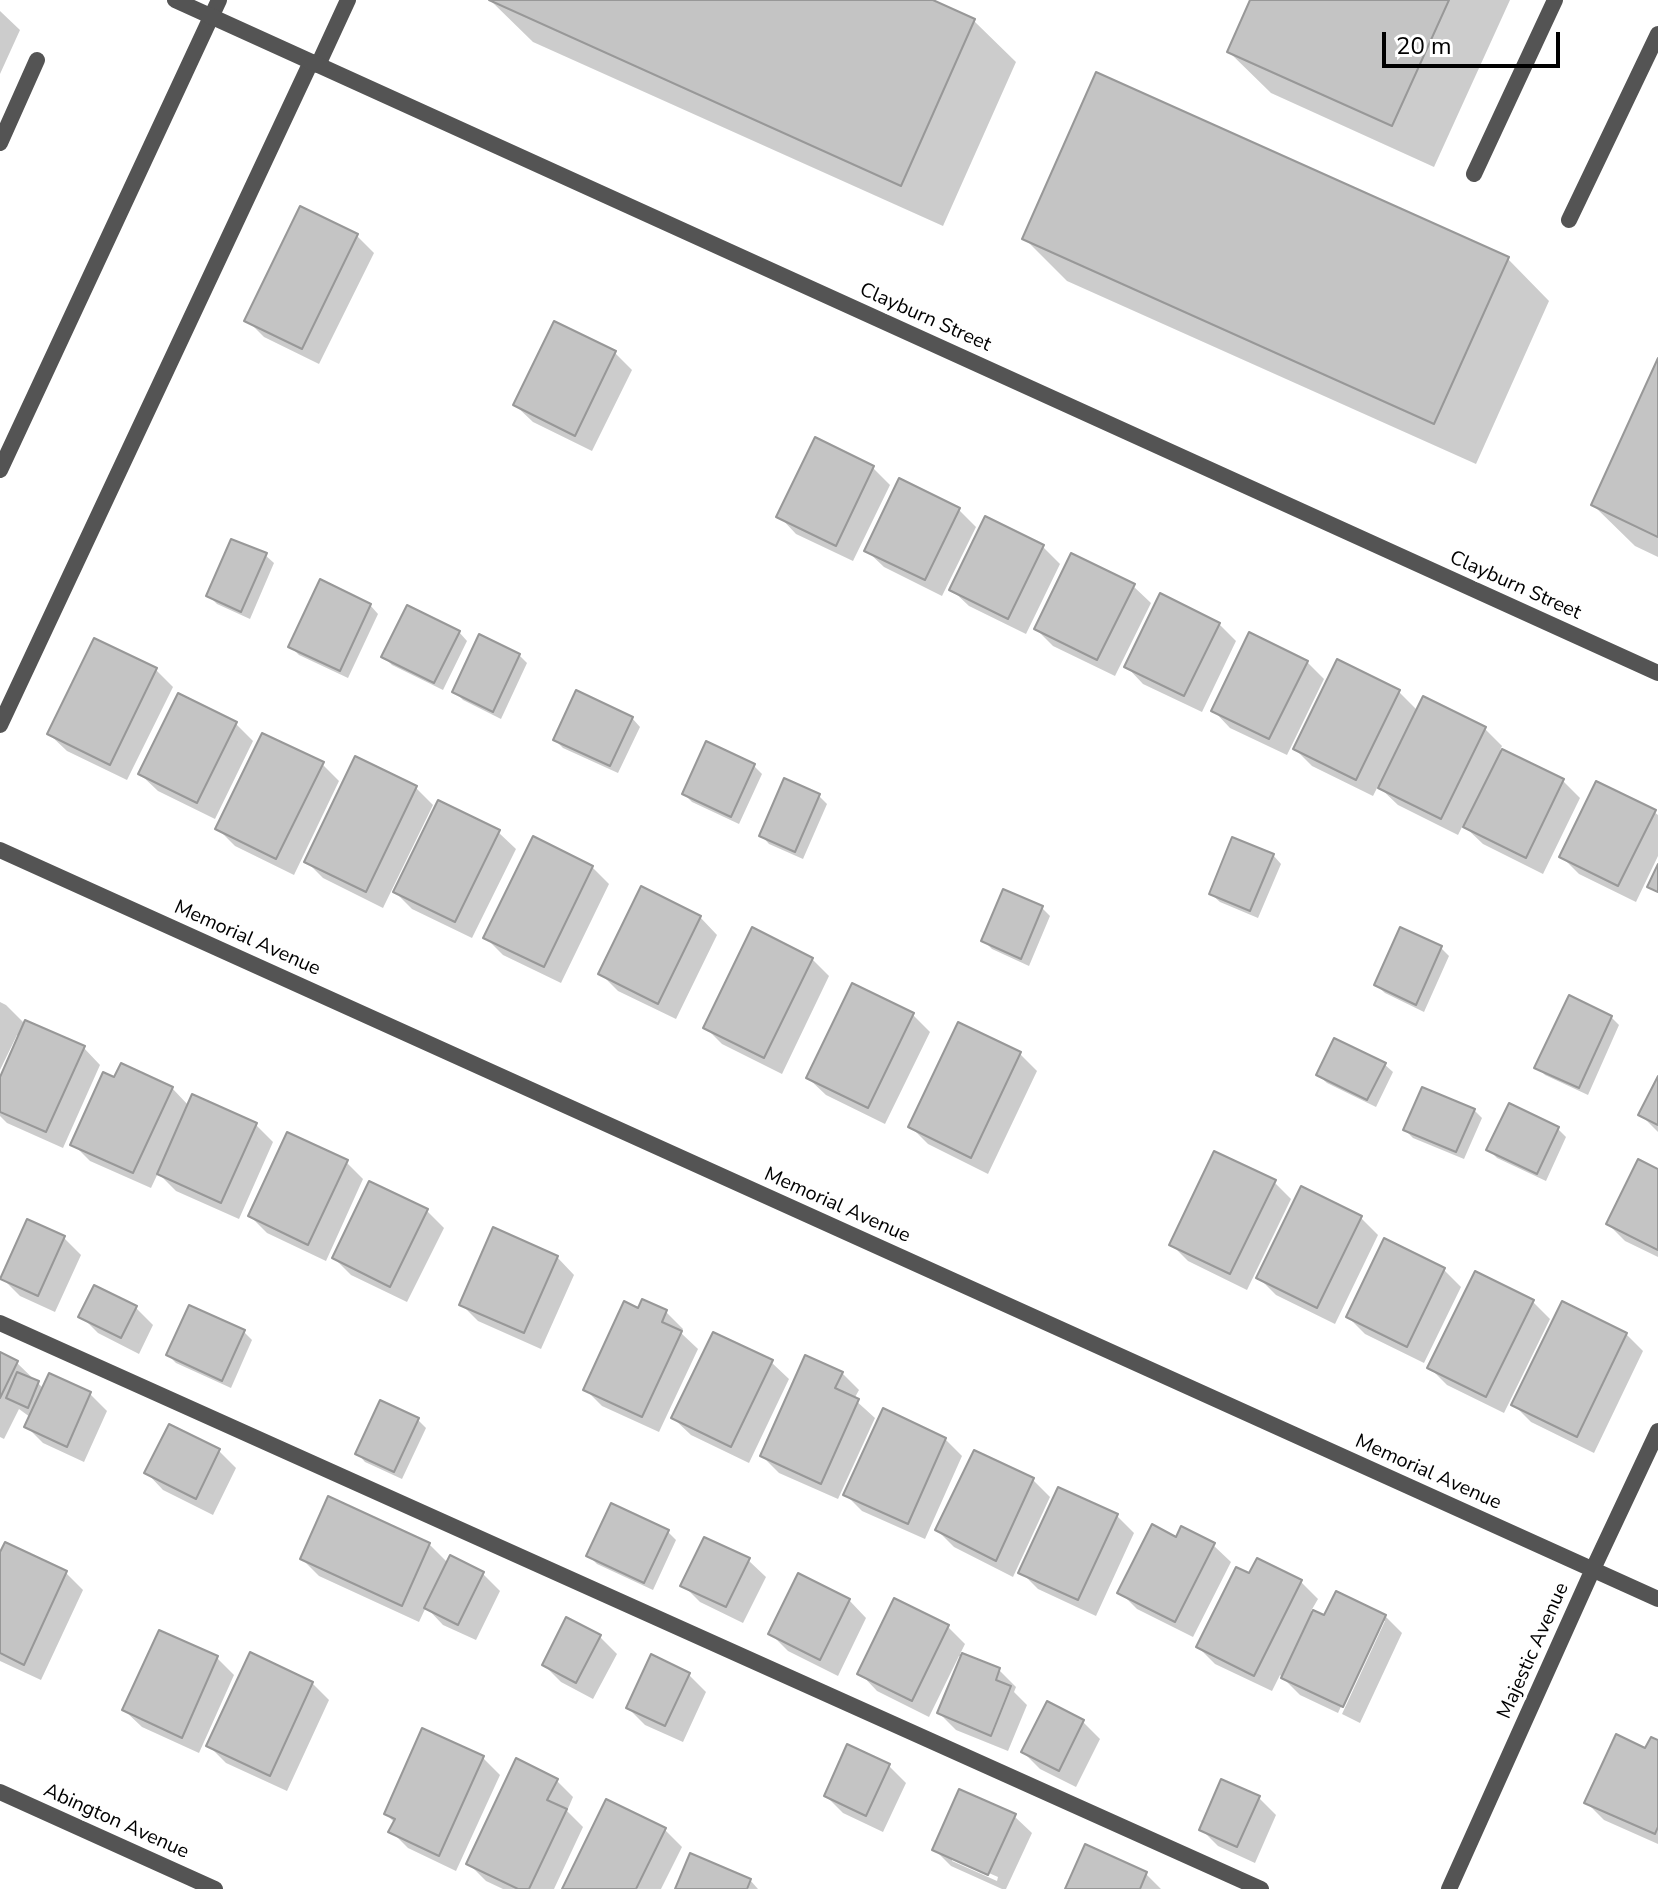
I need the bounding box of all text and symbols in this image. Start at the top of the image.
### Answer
scale bar [1386,16,1564,66]
text: 20 m [1396,30,1452,62]
street label: Clayburn Street [856,278,994,358]
street label: Clayburn Street [1446,546,1584,626]
street label: Memorial Avenue [170,896,324,982]
street label: Memorial Avenue [760,1163,914,1249]
street label: Memorial Avenue [1351,1430,1505,1516]
street label: Majestic Avenue [1493,1579,1575,1723]
street label: Abington Avenue [40,1779,192,1865]

